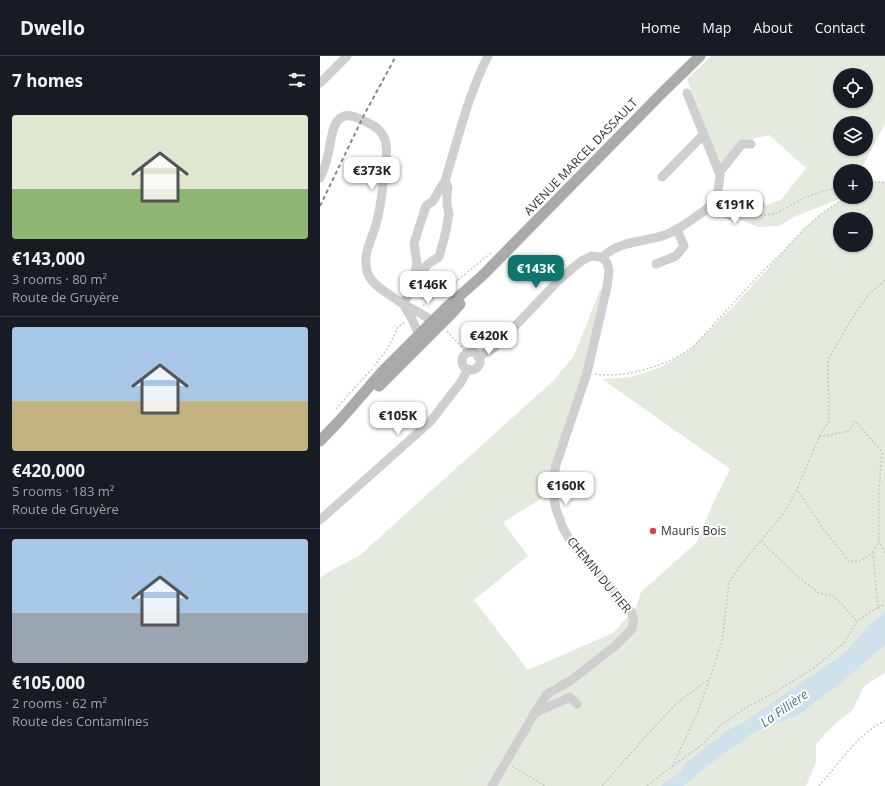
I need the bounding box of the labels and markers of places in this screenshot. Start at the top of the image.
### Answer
pin: €373K [344,157,400,191]
pin: €191K [707,191,763,225]
pin: €143K [508,255,564,289]
pin: €146K [400,271,456,305]
pin: €420K [461,322,517,356]
pin: €105K [370,402,426,436]
pin: €160K [538,472,594,506]
place label: Mauris Bois [661,522,727,539]
marker: Mauris Bois [648,526,658,536]

